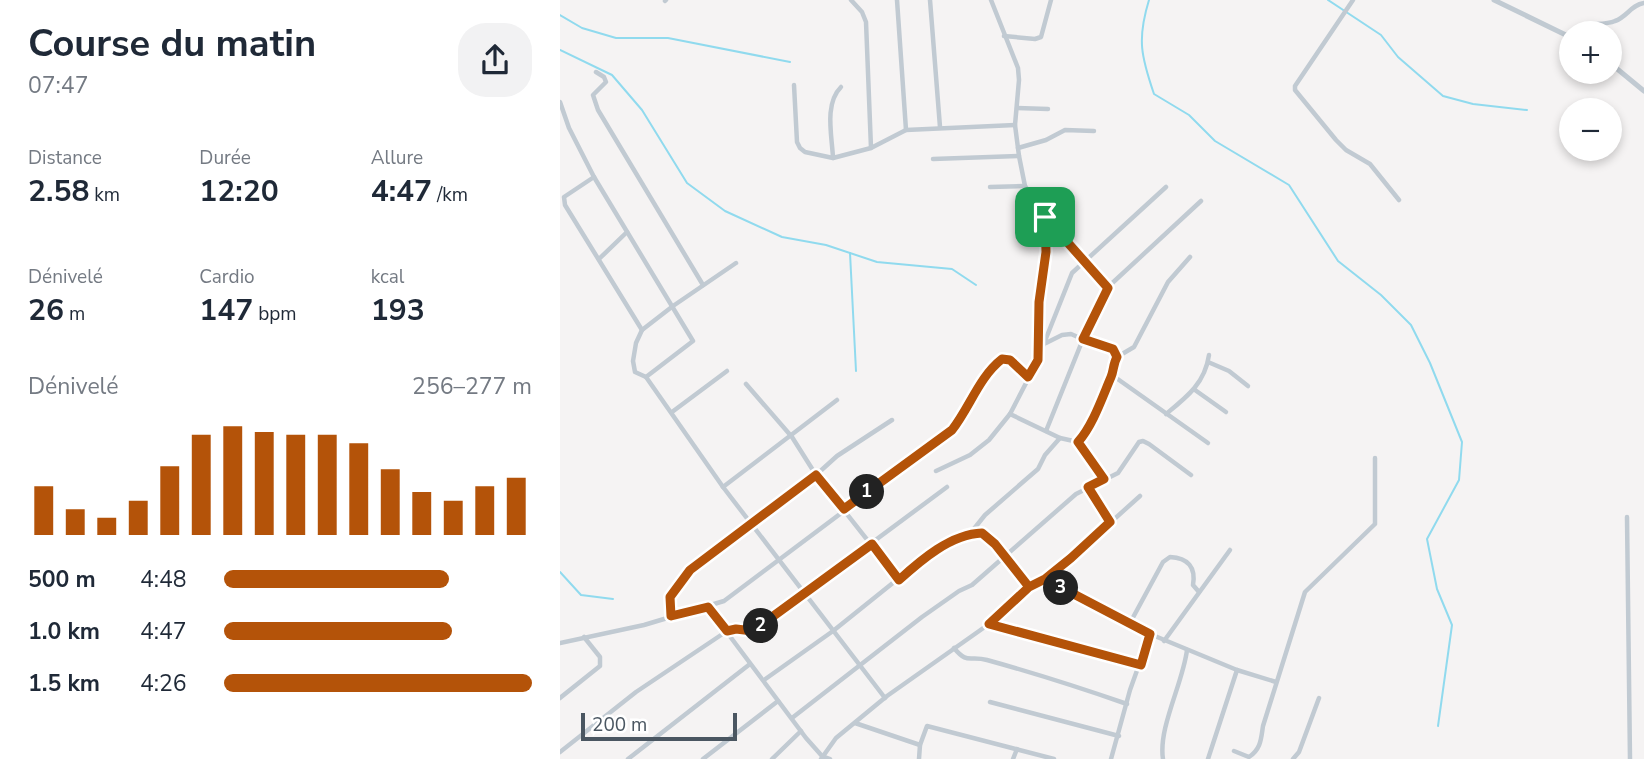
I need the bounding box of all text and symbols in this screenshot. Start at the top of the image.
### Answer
text: Course du matin [28,18,316,69]
map controls [1559,21,1622,161]
button: + [1559,21,1622,84]
button: share [458,23,532,97]
text: 07:47 [28,70,88,101]
button: − [1559,98,1622,161]
text: Distance [28,145,102,171]
text: Durée [199,145,251,171]
text: Allure [371,145,423,171]
text: 2.58 [28,171,89,212]
text: 12:20 [199,171,279,212]
text: 4:47 [371,171,432,212]
text: km [89,182,120,208]
text: /km [432,182,468,208]
pin [1015,187,1075,247]
icon: arrive [1026,198,1064,236]
text: Dénivelé [28,264,103,290]
text: Cardio [199,264,255,290]
text: kcal [371,264,404,290]
text: 26 [28,290,64,331]
text: 147 [199,290,253,331]
text: 193 [371,290,425,331]
text: m [64,301,85,327]
text: bpm [253,301,297,327]
text: Dénivelé [28,371,119,402]
text: 256–277 m [412,371,532,402]
pin: 1 [850,475,884,510]
text: 1 [861,478,872,504]
text: 500 m [28,564,96,595]
text: 4:48 [140,564,187,595]
pin: 3 [1044,570,1078,606]
text: 3 [1055,574,1066,600]
pin: 2 [744,608,778,644]
text: 2 [755,612,766,638]
text: 1.0 km [28,616,100,647]
text: 4:47 [140,616,187,647]
text: 1.5 km [28,668,100,699]
text: 4:26 [140,668,187,699]
scale bar [581,710,737,742]
text: 200 m [592,712,647,738]

